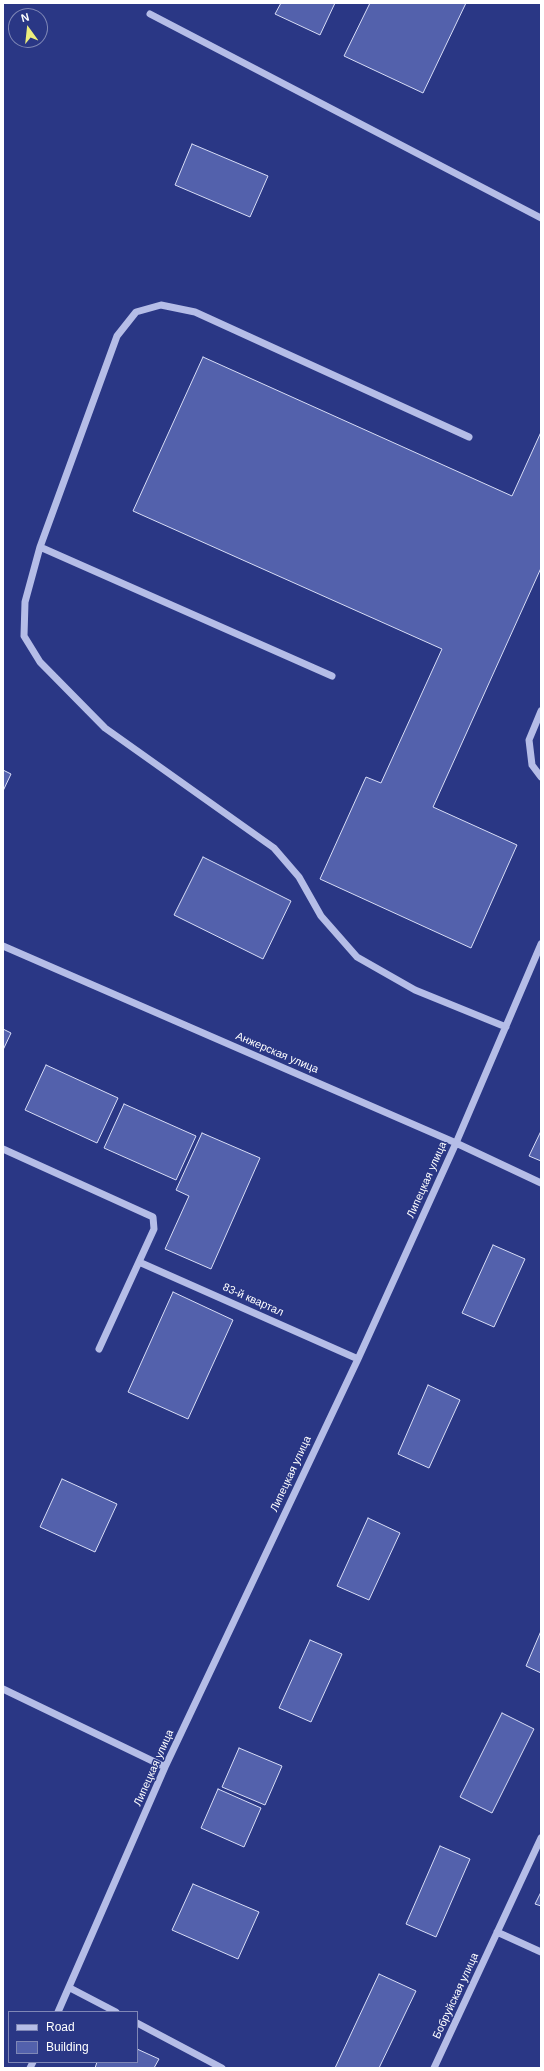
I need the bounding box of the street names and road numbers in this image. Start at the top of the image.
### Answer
street label: Анжерская улица [233,1030,321,1076]
street label: Липецкая улица [404,1140,450,1220]
street label: 83-й квартал [221,1281,285,1319]
street label: Липецкая улица [268,1434,314,1514]
street label: Липецкая улица [131,1728,177,1808]
street label: Бобруйская улица [430,1951,482,2041]

